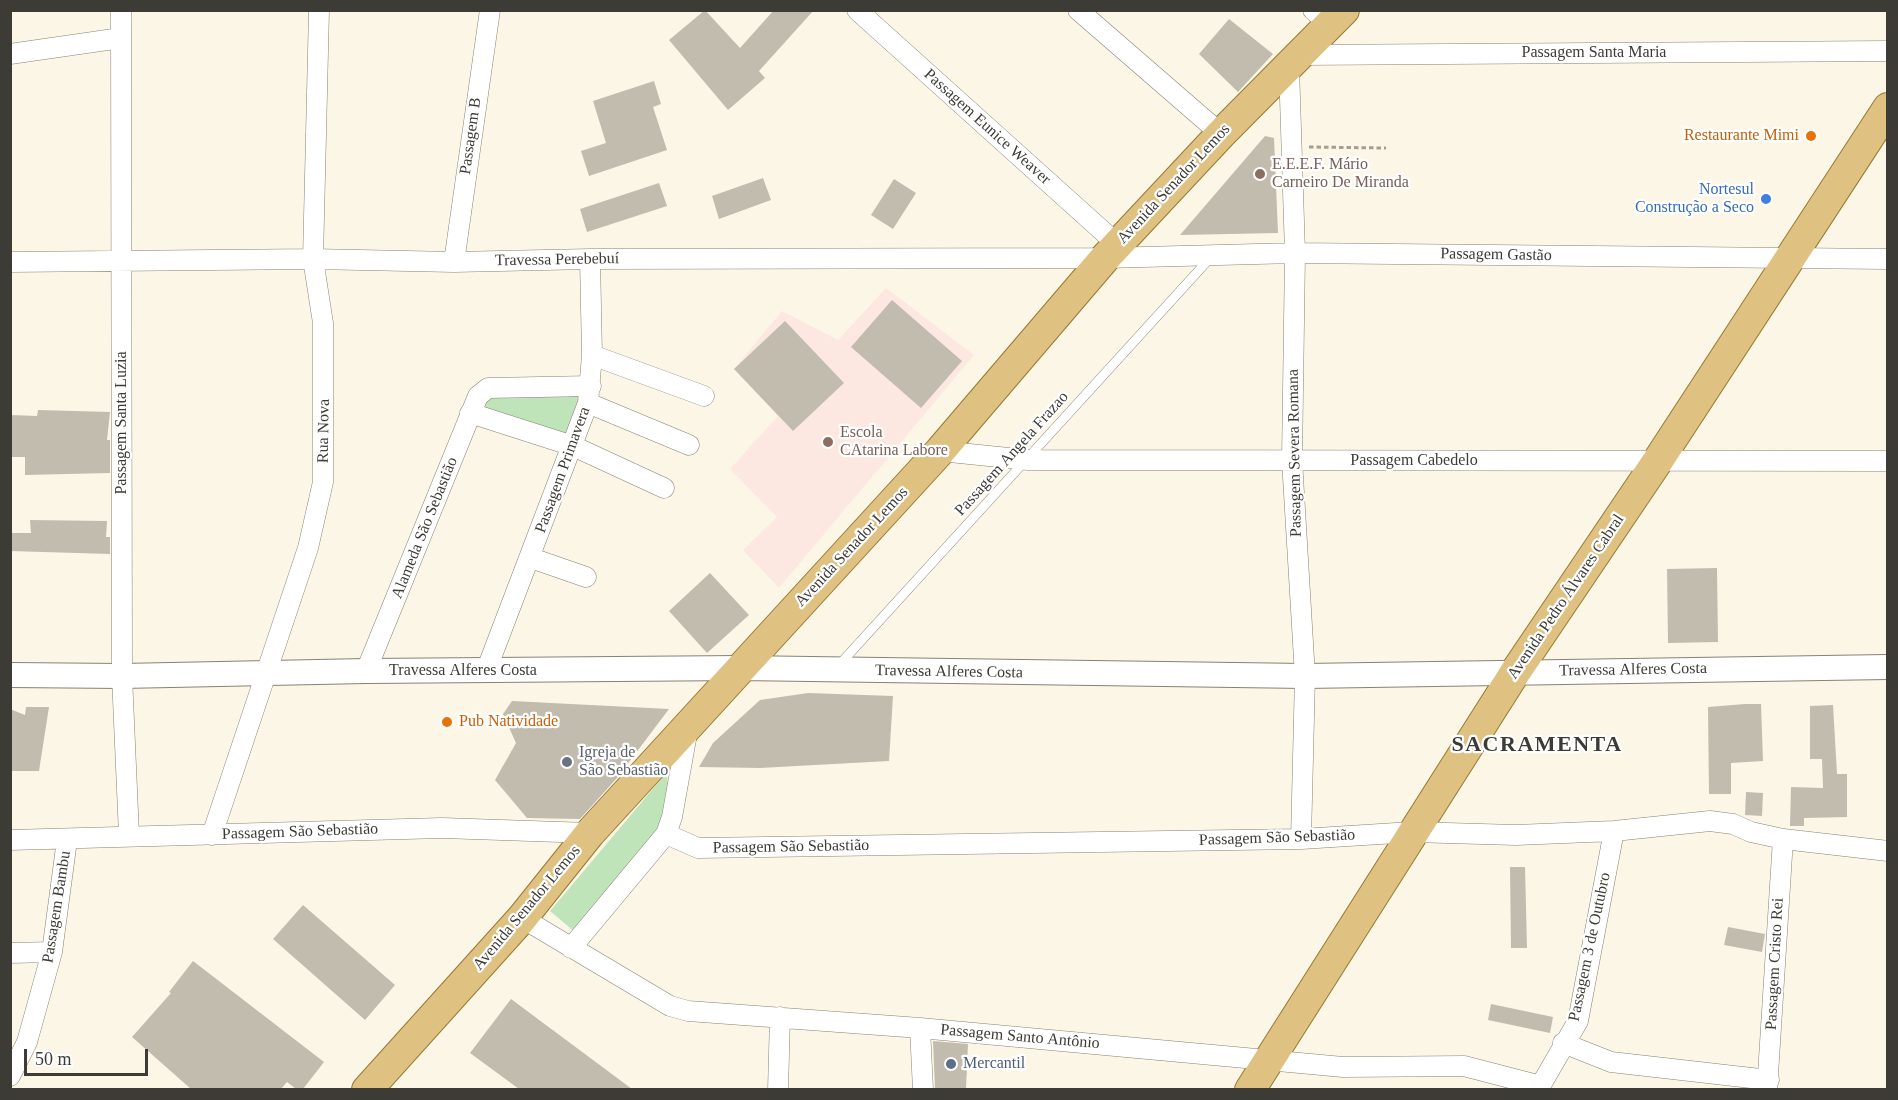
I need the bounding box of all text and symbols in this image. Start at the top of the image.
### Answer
street label: Passagem Santa Maria [1522,43,1666,63]
street label: Passagem Eunice Weaver [920,65,1054,189]
street label: Passagem B [456,96,486,176]
street label: Avenida Senador Lemos [1113,120,1235,248]
place label: Restaurante Mimi [1684,126,1799,146]
marker: Restaurante Mimi [1804,129,1818,143]
place label: E.E.E.F. Mário Carneiro De Miranda [1272,155,1409,193]
marker: E.E.E.F. Mário Carneiro De Miranda [1253,167,1267,181]
place label: Nortesul Construção a Seco [1635,180,1754,218]
marker: Nortesul Construção a Seco [1759,192,1773,206]
street label: Passagem Gastão [1440,244,1552,266]
street label: Travessa Perebebuí [495,249,619,271]
street label: Passagem Santa Luzia [112,351,132,495]
street label: Passagem Severa Romana [1284,369,1306,537]
street label: Passagem Angela Frazao [951,388,1073,520]
street label: Rua Nova [314,399,334,463]
street label: Passagem Primavera [531,404,595,536]
place label: Escola CAtarina Labore [840,423,948,461]
marker: Escola CAtarina Labore [821,435,835,449]
street label: Passagem Cabedelo [1350,451,1478,471]
street label: Alameda São Sebastião [388,454,462,602]
street label: Avenida Senador Lemos [791,483,913,611]
street label: Avenida Pedro Álvares Cabral [1504,511,1628,683]
street label: Travessa Alferes Costa [1559,659,1707,681]
street label: Travessa Alferes Costa [389,661,537,681]
street label: Travessa Alferes Costa [875,661,1023,683]
place label: Pub Natividade [459,712,558,732]
marker: Pub Natividade [440,715,454,729]
district label: SACRAMENTA [1451,732,1623,758]
place label: Igreja de São Sebastião [579,743,668,781]
marker: Igreja de São Sebastião [560,755,574,769]
street label: Passagem São Sebastião [222,820,378,844]
street label: Passagem São Sebastião [1199,826,1355,850]
street label: Passagem São Sebastião [713,836,869,858]
street label: Avenida Senador Lemos [469,842,585,974]
street label: Passagem Bambu [39,850,75,964]
street label: Passagem 3 de Outubro [1565,871,1615,1023]
street label: Passagem Cristo Rei [1762,897,1788,1031]
street label: Passagem Santo Antônio [939,1020,1101,1054]
scale bar [27,1037,152,1075]
text: 50 m [35,1049,72,1069]
place label: Mercantil [963,1054,1025,1074]
marker: Mercantil [944,1057,958,1071]

